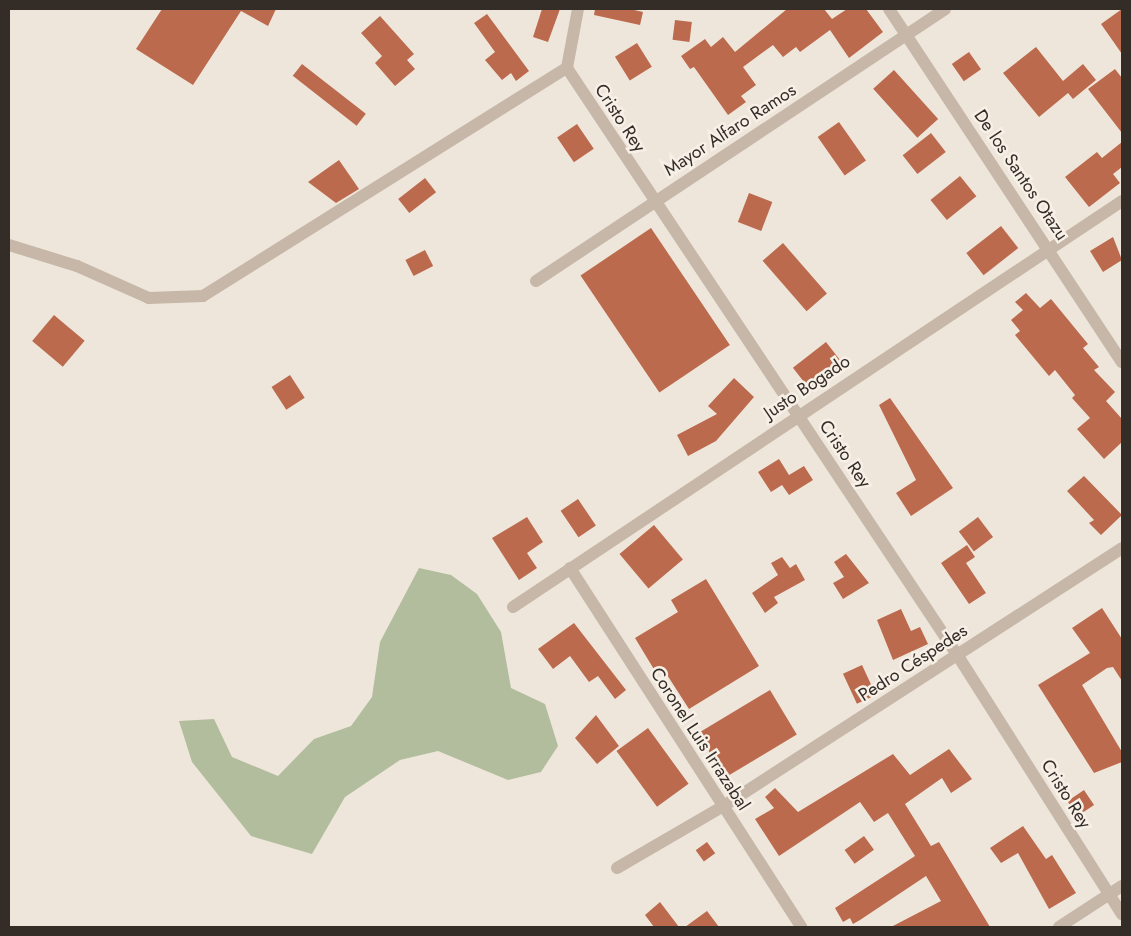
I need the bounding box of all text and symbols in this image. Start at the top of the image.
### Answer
street label: Mayor Alfaro Ramos [660,79,800,181]
street label: Cristo Rey [590,80,650,156]
street label: De los Santos Otazu [969,106,1073,244]
street label: Justo Bogado [760,350,854,424]
street label: Cristo Rey [815,416,875,492]
street label: Pedro Céspedes [855,620,971,706]
street label: Coronel Luis Irrazabal [646,663,754,815]
street label: Cristo Rey [1036,756,1096,832]

